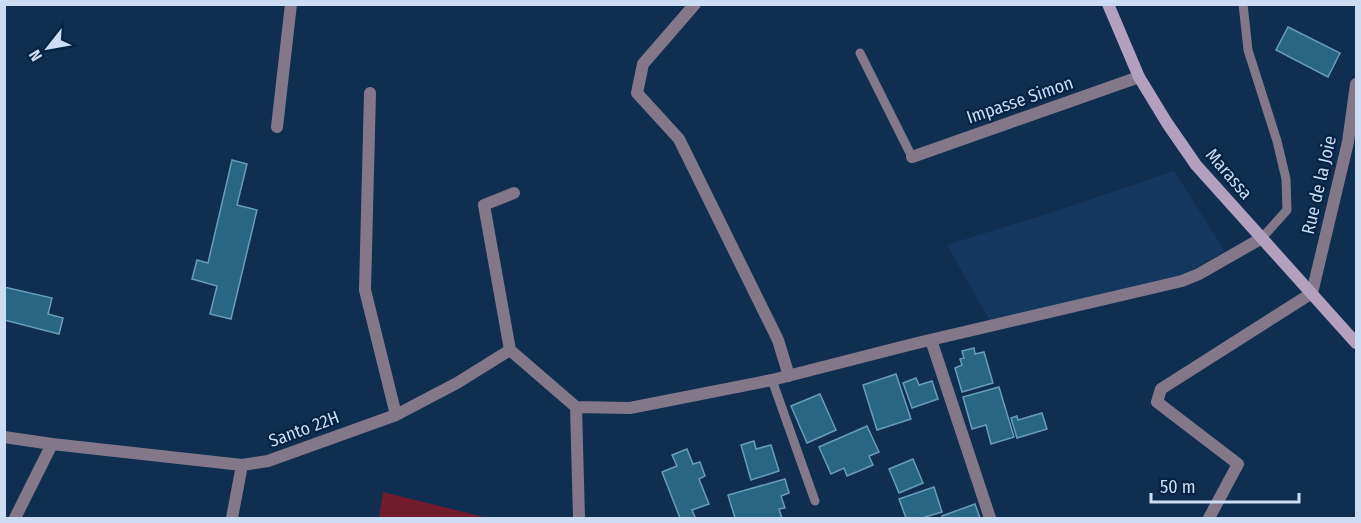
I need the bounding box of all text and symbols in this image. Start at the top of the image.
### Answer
north arrow [18,18,78,78]
text: N [25,46,46,64]
street label: Impasse Simon [964,71,1076,129]
street label: Rue de la Joie [1297,133,1341,237]
street label: Marassa [1201,144,1257,204]
street label: Santo 22H [266,406,342,452]
scale bar [1151,466,1300,504]
text: 50 m [1160,476,1196,498]

